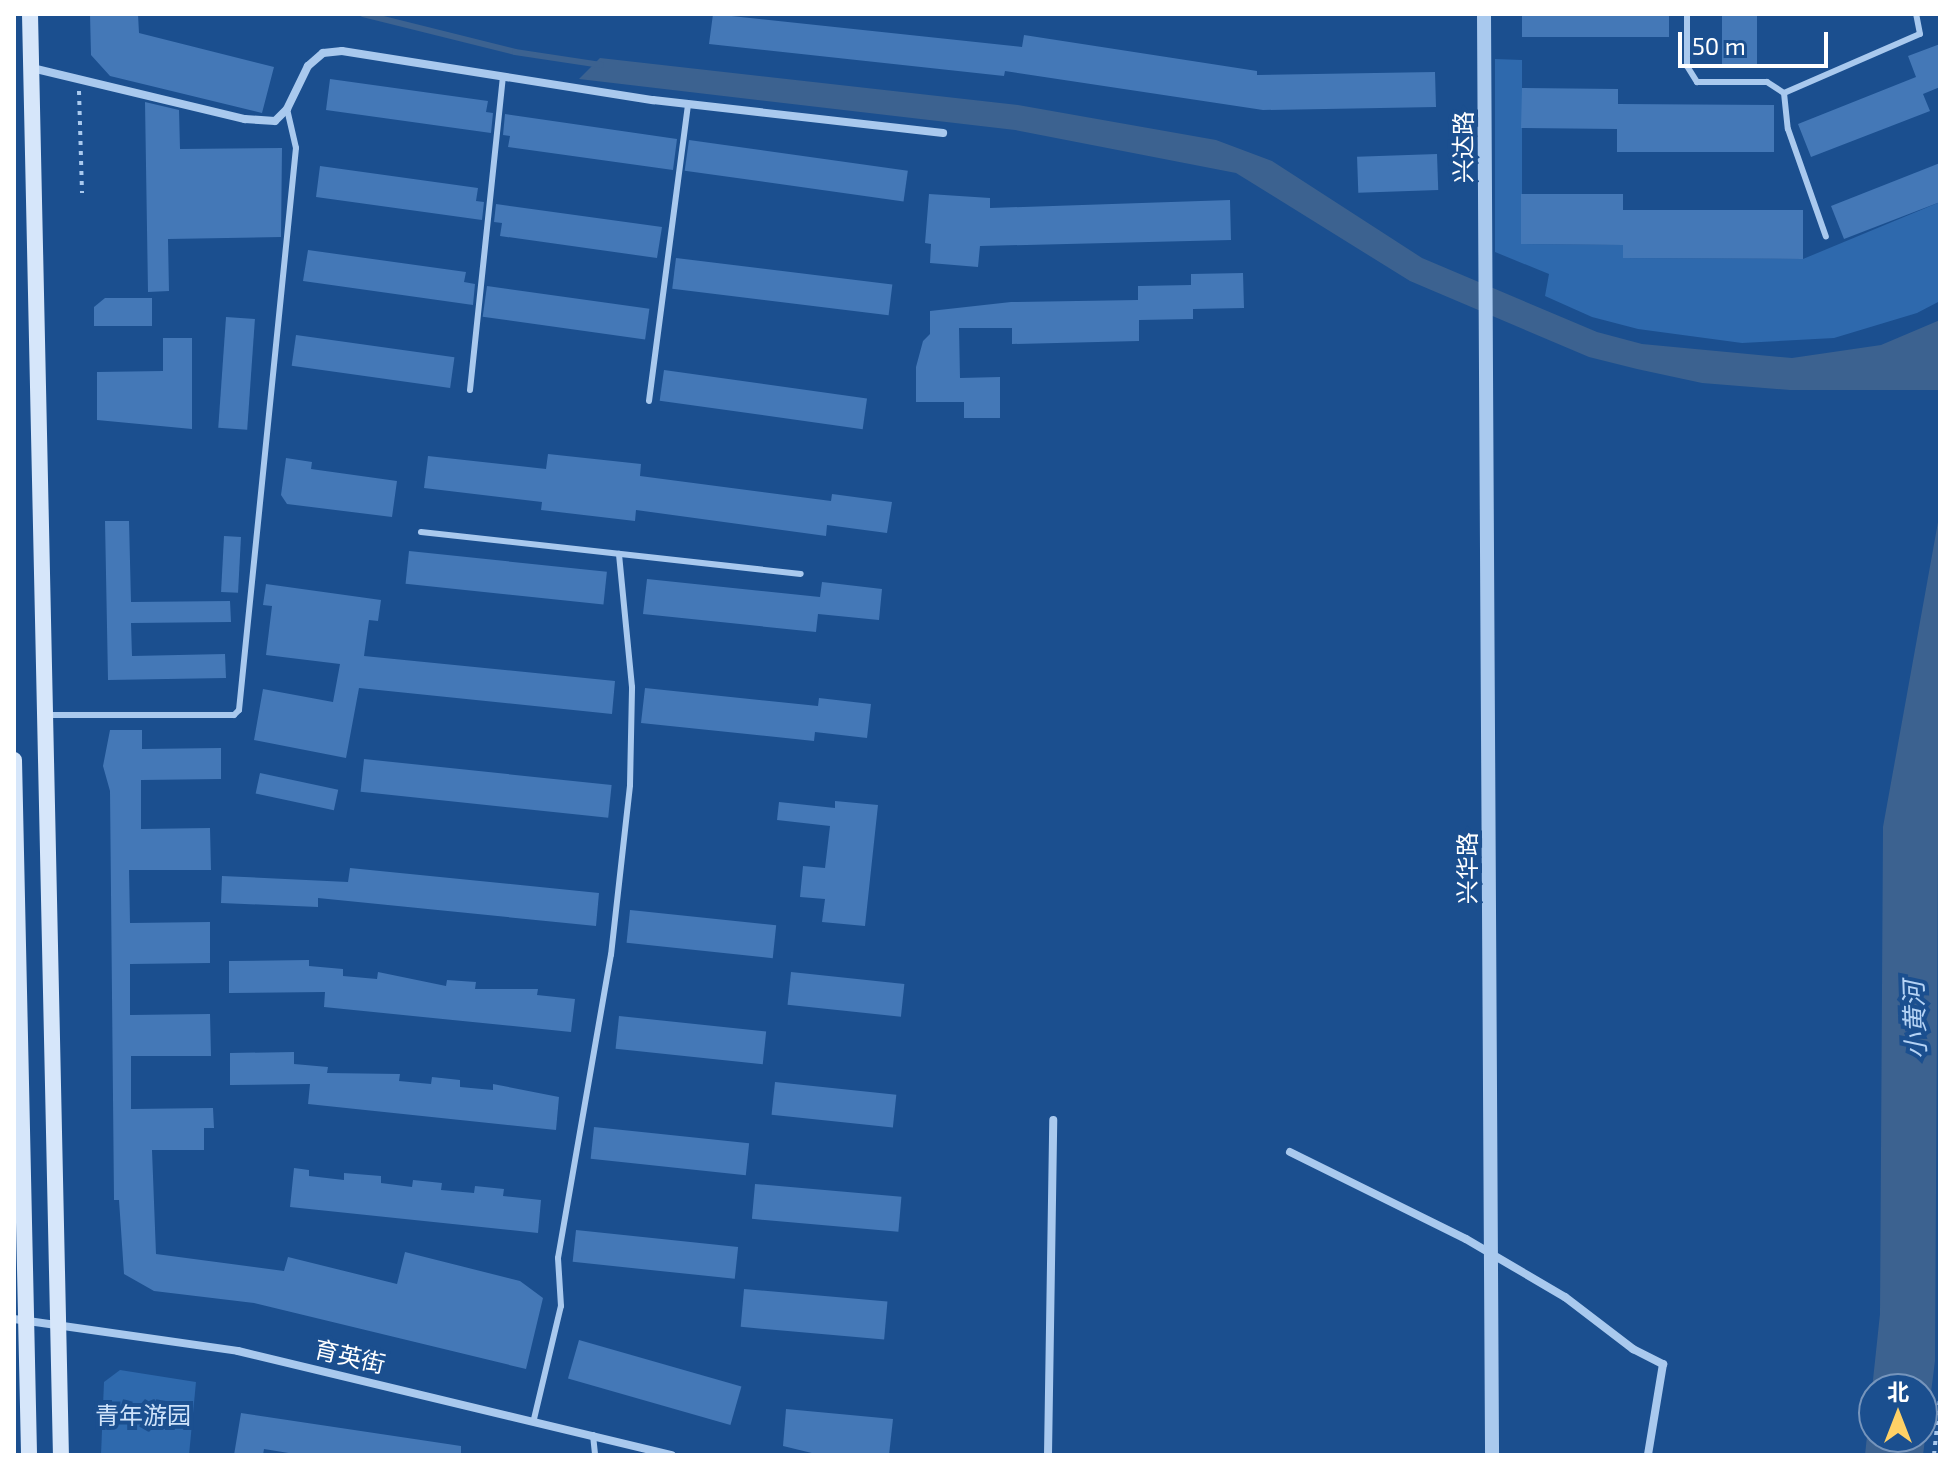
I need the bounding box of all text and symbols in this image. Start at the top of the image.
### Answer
scale bar [1682,16,1832,66]
text: 50 m [1692,31,1746,60]
street label: 兴达路 [1449,111,1477,183]
street label: 兴华路 [1453,832,1481,904]
water label: 小黄河 [1897,980,1931,1060]
street label: 育英街 [312,1334,388,1378]
north arrow [1858,1373,1938,1453]
text: 北 [1887,1378,1909,1404]
park label: 青年游园 [95,1401,191,1429]

